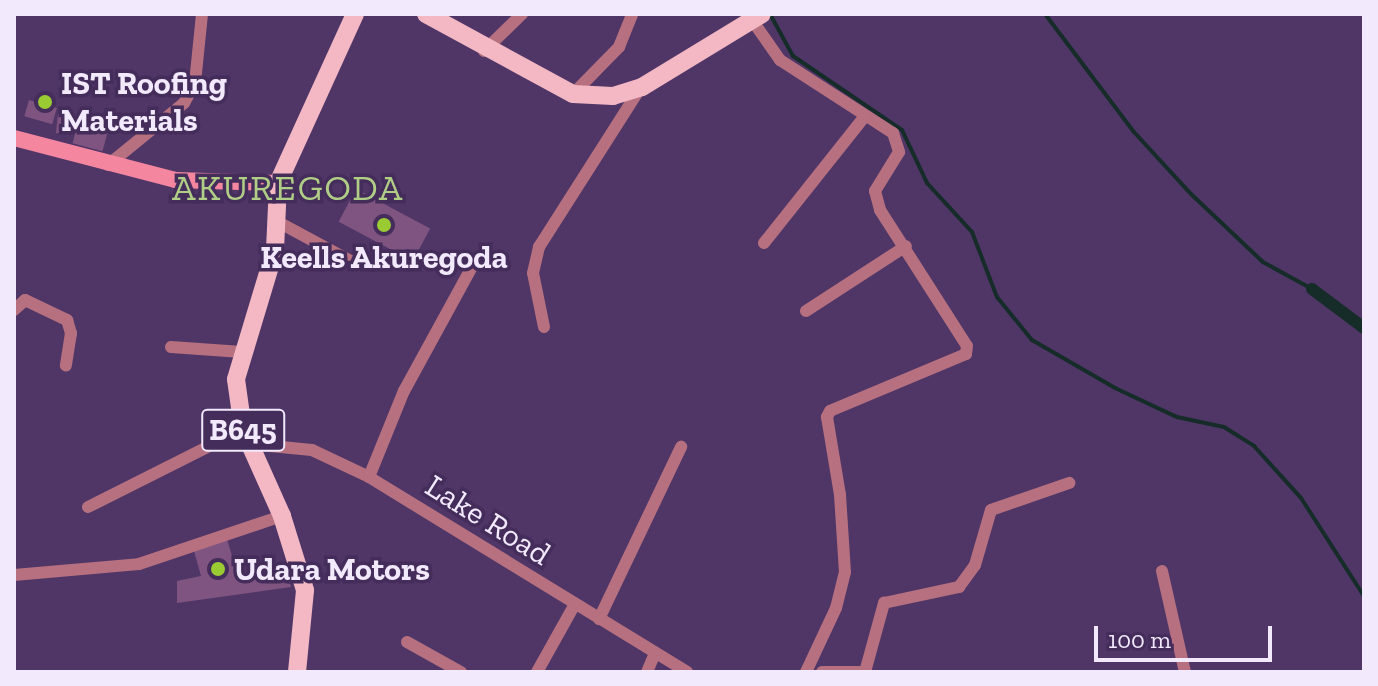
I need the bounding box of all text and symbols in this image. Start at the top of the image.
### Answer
place label: IST Roofing Materials [61,65,227,140]
marker: IST Roofing Materials [36,93,54,111]
district label: AKUREGODA [172,166,404,210]
marker: Keells Akuregoda [375,216,393,234]
place label: Keells Akuregoda [260,238,508,276]
road number: B645 [201,404,285,456]
street label: Lake Road [418,467,558,573]
place label: Udara Motors [234,550,430,588]
marker: Udara Motors [209,560,227,578]
scale bar [1098,610,1276,660]
text: 100 m [1108,625,1171,654]

